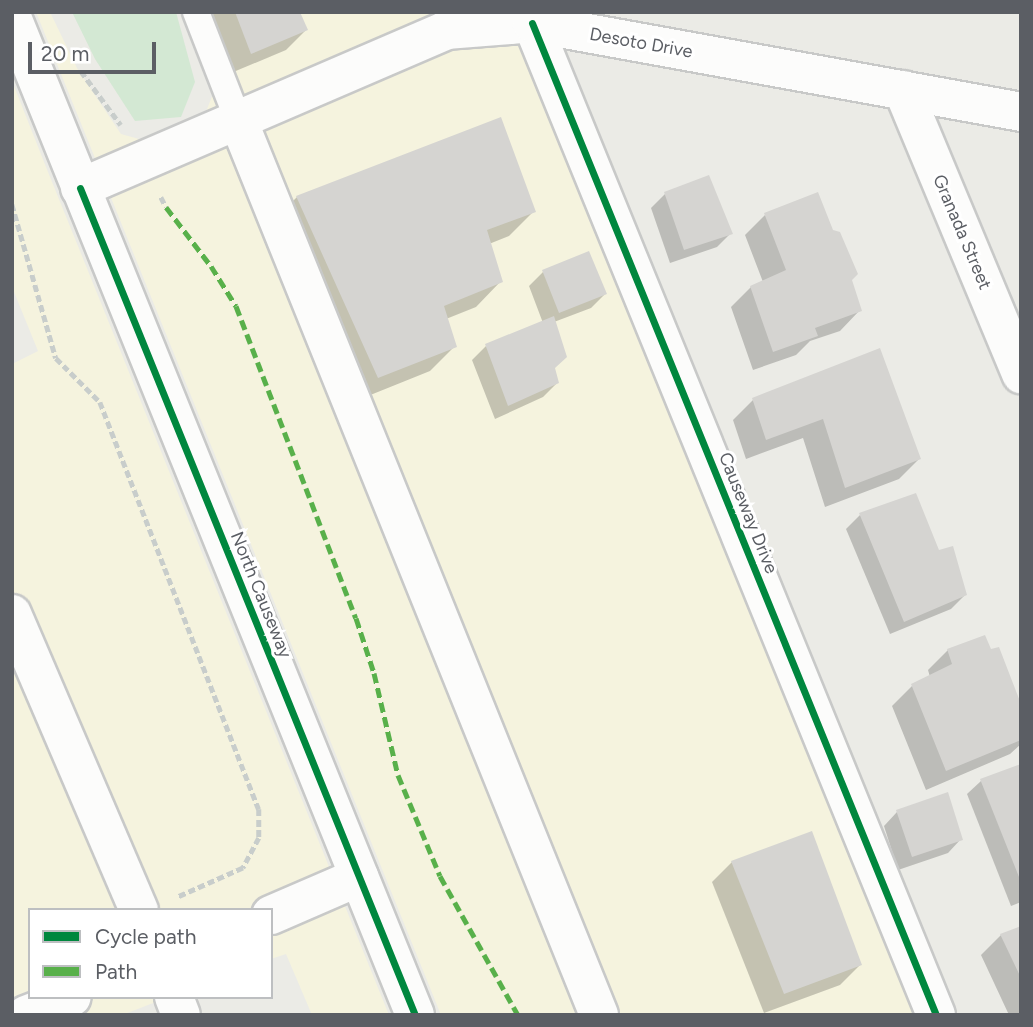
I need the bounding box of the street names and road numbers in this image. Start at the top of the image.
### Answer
street label: Desoto Drive [588,23,694,63]
street label: Granada Street [928,171,996,293]
street label: Causeway Drive [714,449,782,577]
street label: North Causeway [226,529,296,661]

